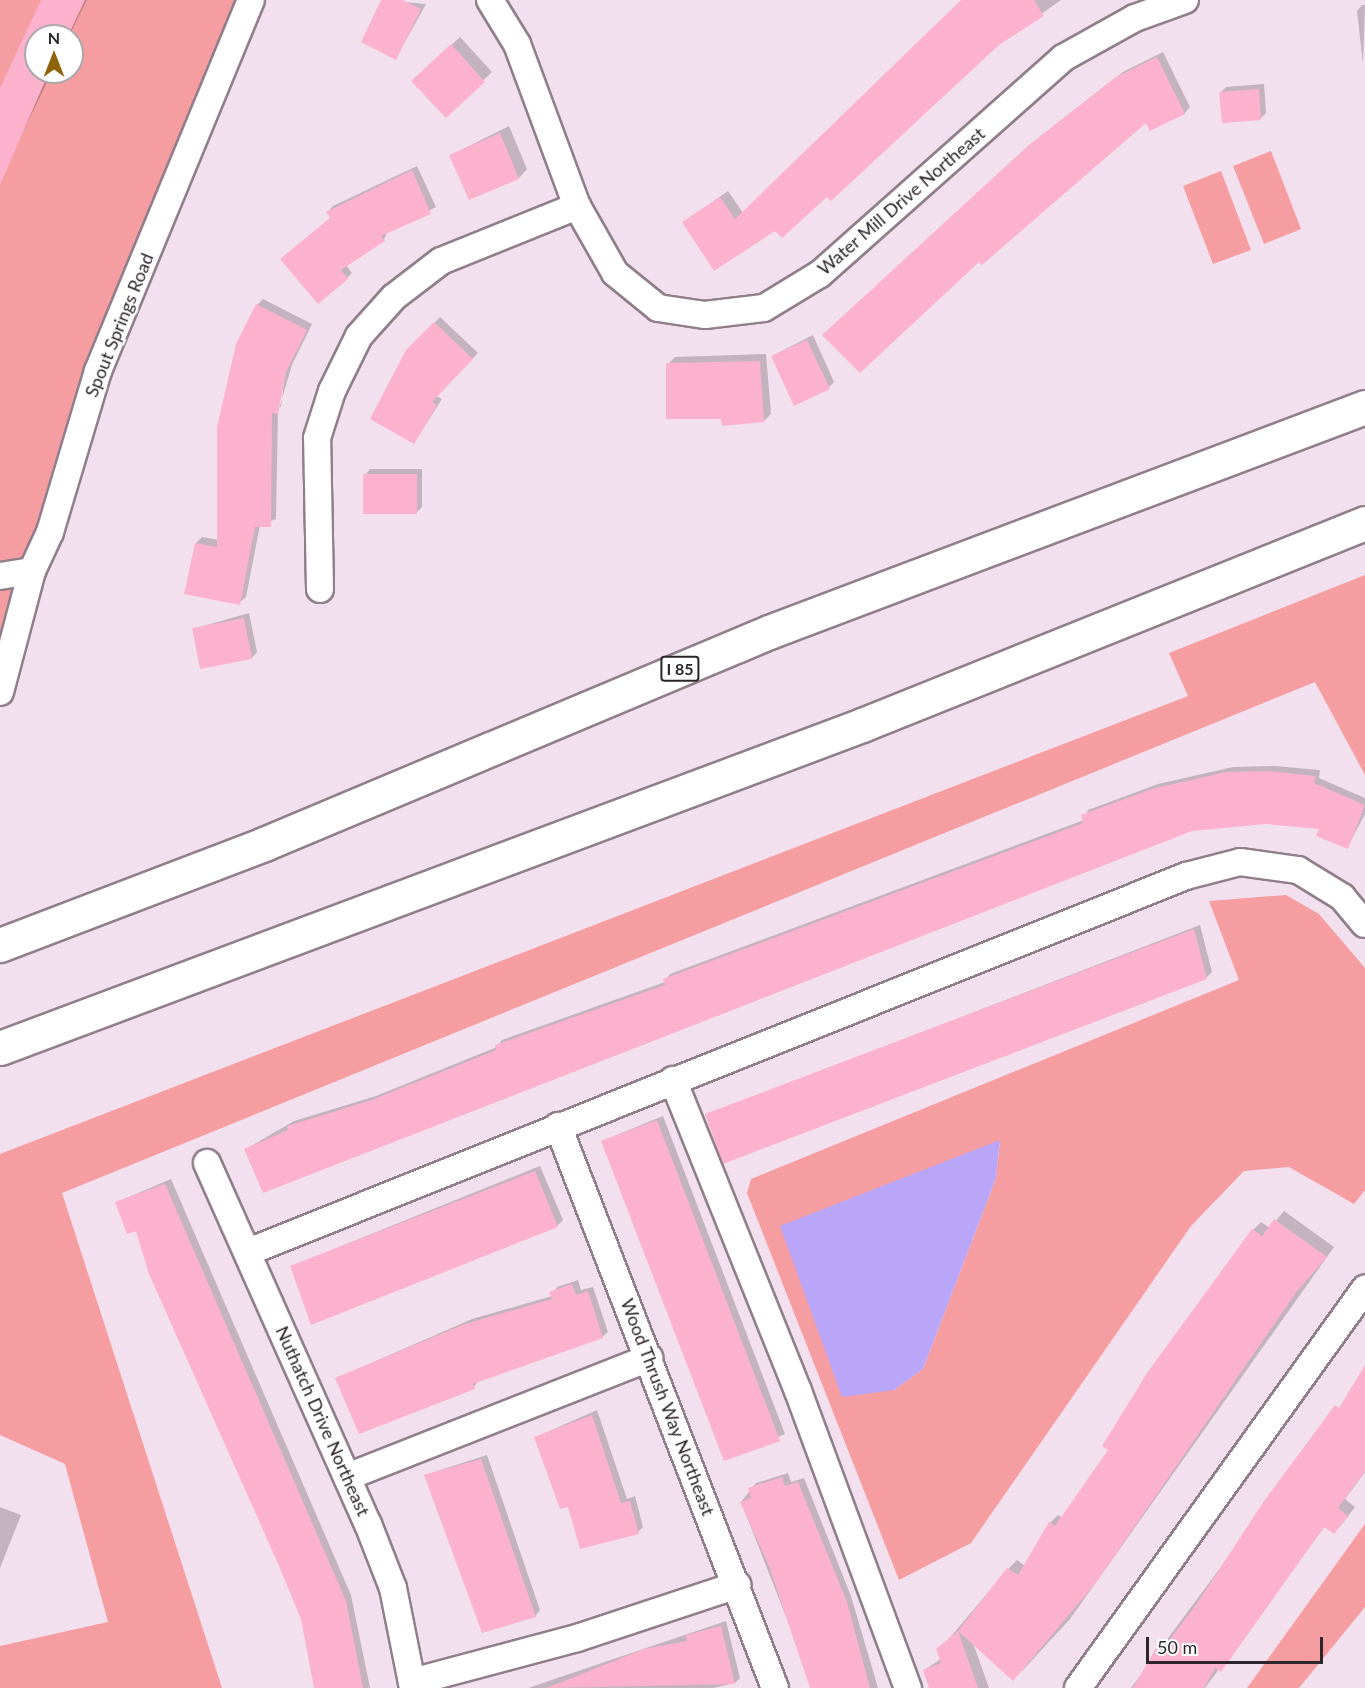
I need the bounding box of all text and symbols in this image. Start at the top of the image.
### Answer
north arrow [24,24,84,84]
text: N [48,28,60,47]
street label: Water Mill Drive Northeast [813,122,989,280]
street label: Spout Springs Road [80,250,158,400]
road number: I 85 [659,656,701,682]
street label: Wood Thrush Way Northeast [616,1295,720,1519]
street label: Nuthatch Drive Northeast [271,1323,375,1519]
scale bar [1149,1625,1326,1663]
text: 50 m [1157,1636,1197,1658]

